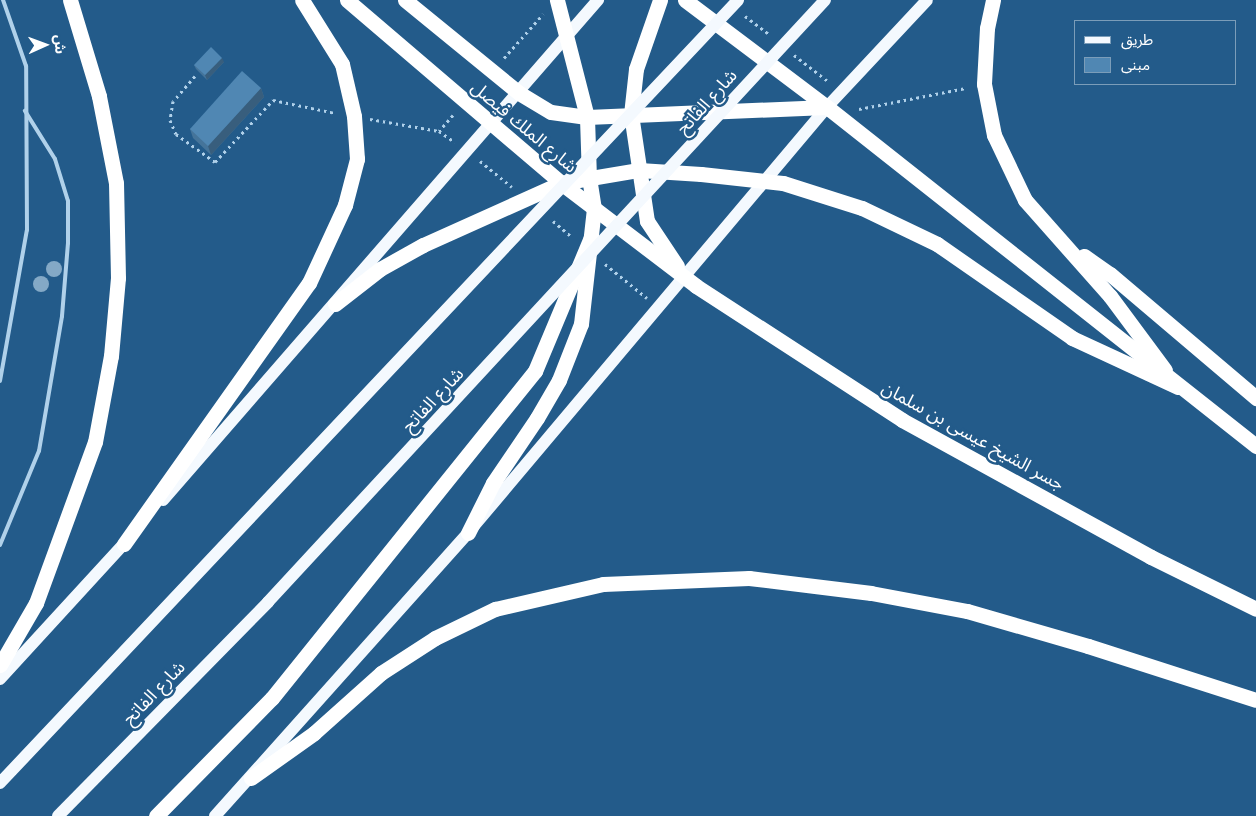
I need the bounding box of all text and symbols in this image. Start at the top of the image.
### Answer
north arrow [20,20,70,70]
legend [1074,20,1236,85]
text: طريق [1121,31,1153,48]
text: ش [52,35,68,54]
text: مبنى [1121,56,1150,73]
street label: شارع الفاتح [672,65,742,139]
street label: شارع الملك فيصل [467,76,581,178]
street label: شارع الفاتح [398,363,468,437]
street label: جسر الشيخ عيسى بن سلمان [878,377,1068,495]
street label: شارع الفاتح [118,657,190,729]

